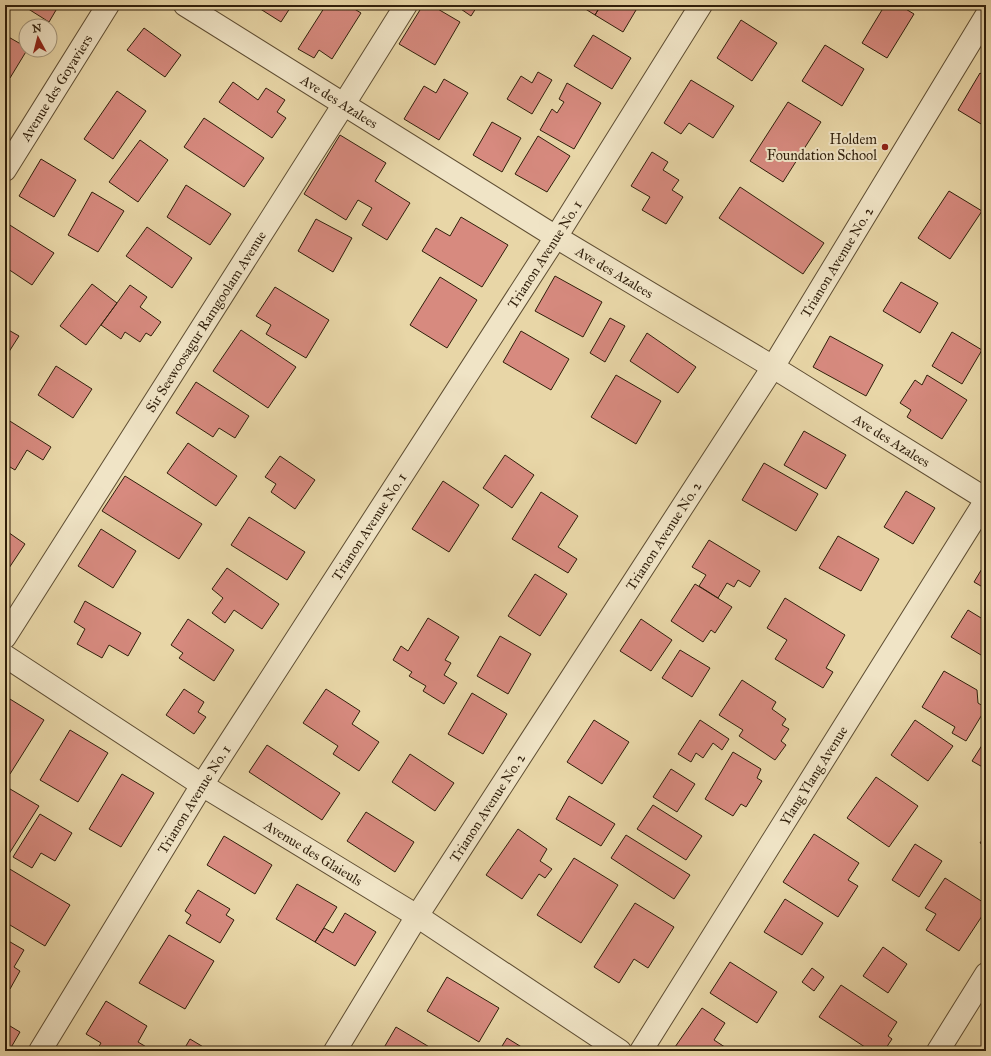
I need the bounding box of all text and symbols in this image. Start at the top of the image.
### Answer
north arrow [18,18,58,58]
text: N [31,21,43,36]
street label: Avenue des Goyaviers [16,31,96,145]
street label: Ave des Azalees [297,71,381,132]
place label: Holdem Foundation School [767,131,877,164]
marker: Holdem Foundation School [880,142,890,152]
street label: Trianon Avenue No. 1 [504,197,586,312]
street label: Trianon Avenue No. 2 [797,204,877,321]
street label: Sir Seewoosagur Ramgoolam Avenue [142,227,270,415]
street label: Ave des Azalees [572,242,657,302]
street label: Ave des Azalees [849,410,933,471]
street label: Trianon Avenue No. 1 [328,469,410,584]
street label: Trianon Avenue No. 2 [622,478,705,594]
street label: Ylang Ylang Avenue [776,723,851,828]
street label: Trianon Avenue No. 1 [154,741,234,857]
street label: Trianon Avenue No. 2 [446,750,529,865]
street label: Avenue des Glaieuls [260,816,366,889]

